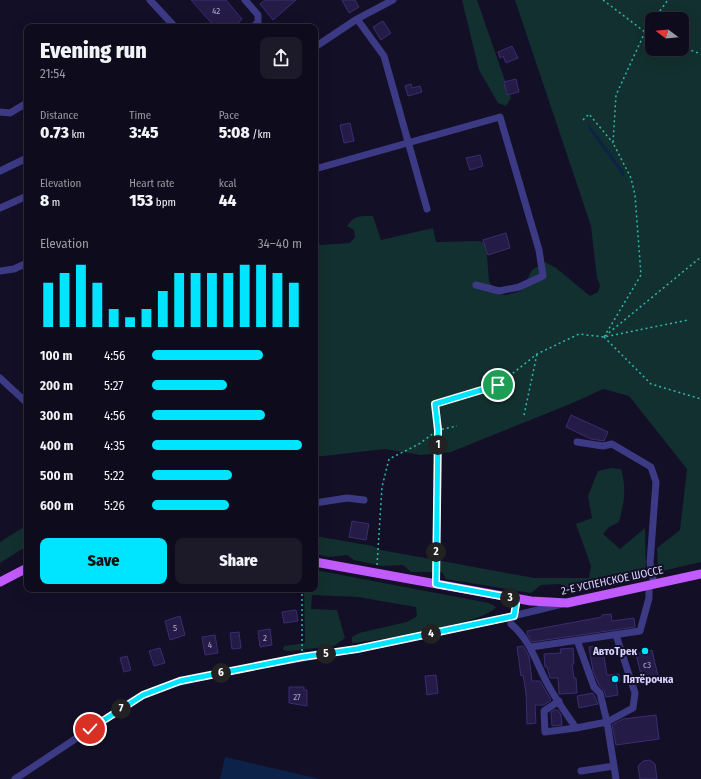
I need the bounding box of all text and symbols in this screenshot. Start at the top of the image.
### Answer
house number: 42 [212,6,220,16]
north arrow [645,12,689,56]
map controls [645,12,689,56]
text: Evening run [40,37,147,64]
button: share [260,37,302,79]
text: 21:54 [40,66,66,81]
text: Distance [40,109,79,122]
text: Time [129,109,151,122]
text: Pace [219,109,239,122]
text: 0.73 [40,122,69,143]
text: 3:45 [129,122,159,143]
text: 5:08 [219,122,250,143]
text: km [69,128,85,141]
text: /km [250,128,271,141]
text: Elevation [40,177,81,190]
text: Heart rate [129,177,175,190]
text: kcal [219,177,236,190]
text: 8 [40,190,49,211]
text: 153 [129,190,153,211]
text: 44 [219,190,236,211]
text: m [49,196,60,209]
text: bpm [153,196,176,209]
text: Elevation [40,236,89,251]
text: 34–40 m [258,236,302,251]
text: 100 m [40,348,72,363]
text: 4:56 [104,348,126,363]
pin [481,368,515,402]
icon: arrive [487,374,509,396]
text: 200 m [40,378,73,393]
text: 5:27 [104,378,124,393]
text: 300 m [40,408,73,423]
text: 4:56 [104,408,126,423]
pin: 1 [428,435,448,455]
text: 400 m [40,438,74,453]
text: 4:35 [104,438,125,453]
text: 1 [436,438,440,451]
text: 500 m [40,468,73,483]
text: 5:22 [104,468,124,483]
text: 600 m [40,498,74,513]
text: 5:26 [104,498,125,513]
button: Save [40,538,167,584]
button: Share [175,538,302,584]
pin: 2 [426,542,446,562]
text: 2 [433,545,439,558]
street label: 2-Е УСПЕНСКОЕ ШОССЕ [560,563,664,598]
pin: 3 [500,588,520,608]
text: 3 [507,591,513,604]
house number: 5 [173,623,177,633]
pin: 4 [421,624,441,644]
text: 4 [428,627,434,640]
house number: 2 [263,633,267,643]
house number: 4 [208,640,213,650]
pin: 5 [316,644,336,664]
place label: АвтоТрек [592,645,637,658]
marker: АвтоТрек [640,646,650,656]
text: 5 [323,647,329,660]
house number: с3 [643,660,651,670]
pin: 6 [211,663,231,683]
text: 6 [218,666,224,679]
place label: Пятёрочка [623,673,674,686]
marker: Пятёрочка [610,674,620,684]
house number: 27 [293,692,301,702]
pin: 7 [111,699,131,719]
text: 7 [119,702,123,715]
pin [73,712,107,746]
icon: check [79,718,101,740]

